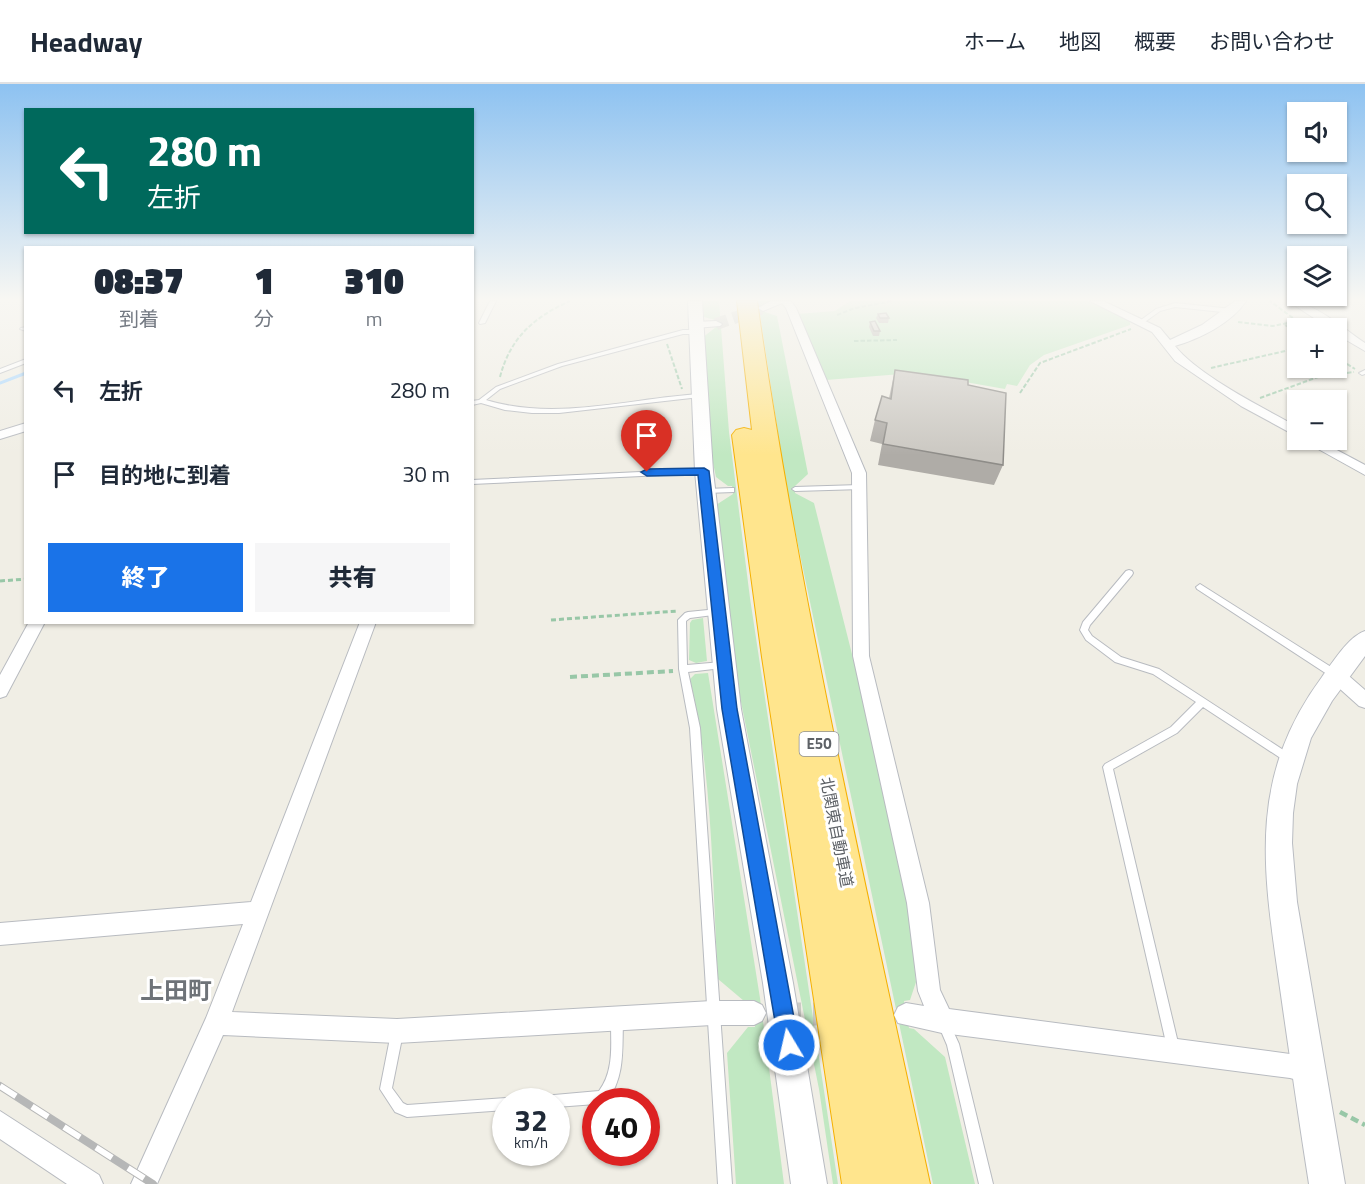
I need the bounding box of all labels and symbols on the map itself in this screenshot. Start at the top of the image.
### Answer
pin [621,410,672,472]
road number: E50 [800,732,838,756]
street label: 北関東自動車道 [815,775,859,889]
district label: 上田町 [140,972,212,1008]
position arrow [757,1013,821,1077]
speed limit sign: 40 [582,1088,660,1166]

